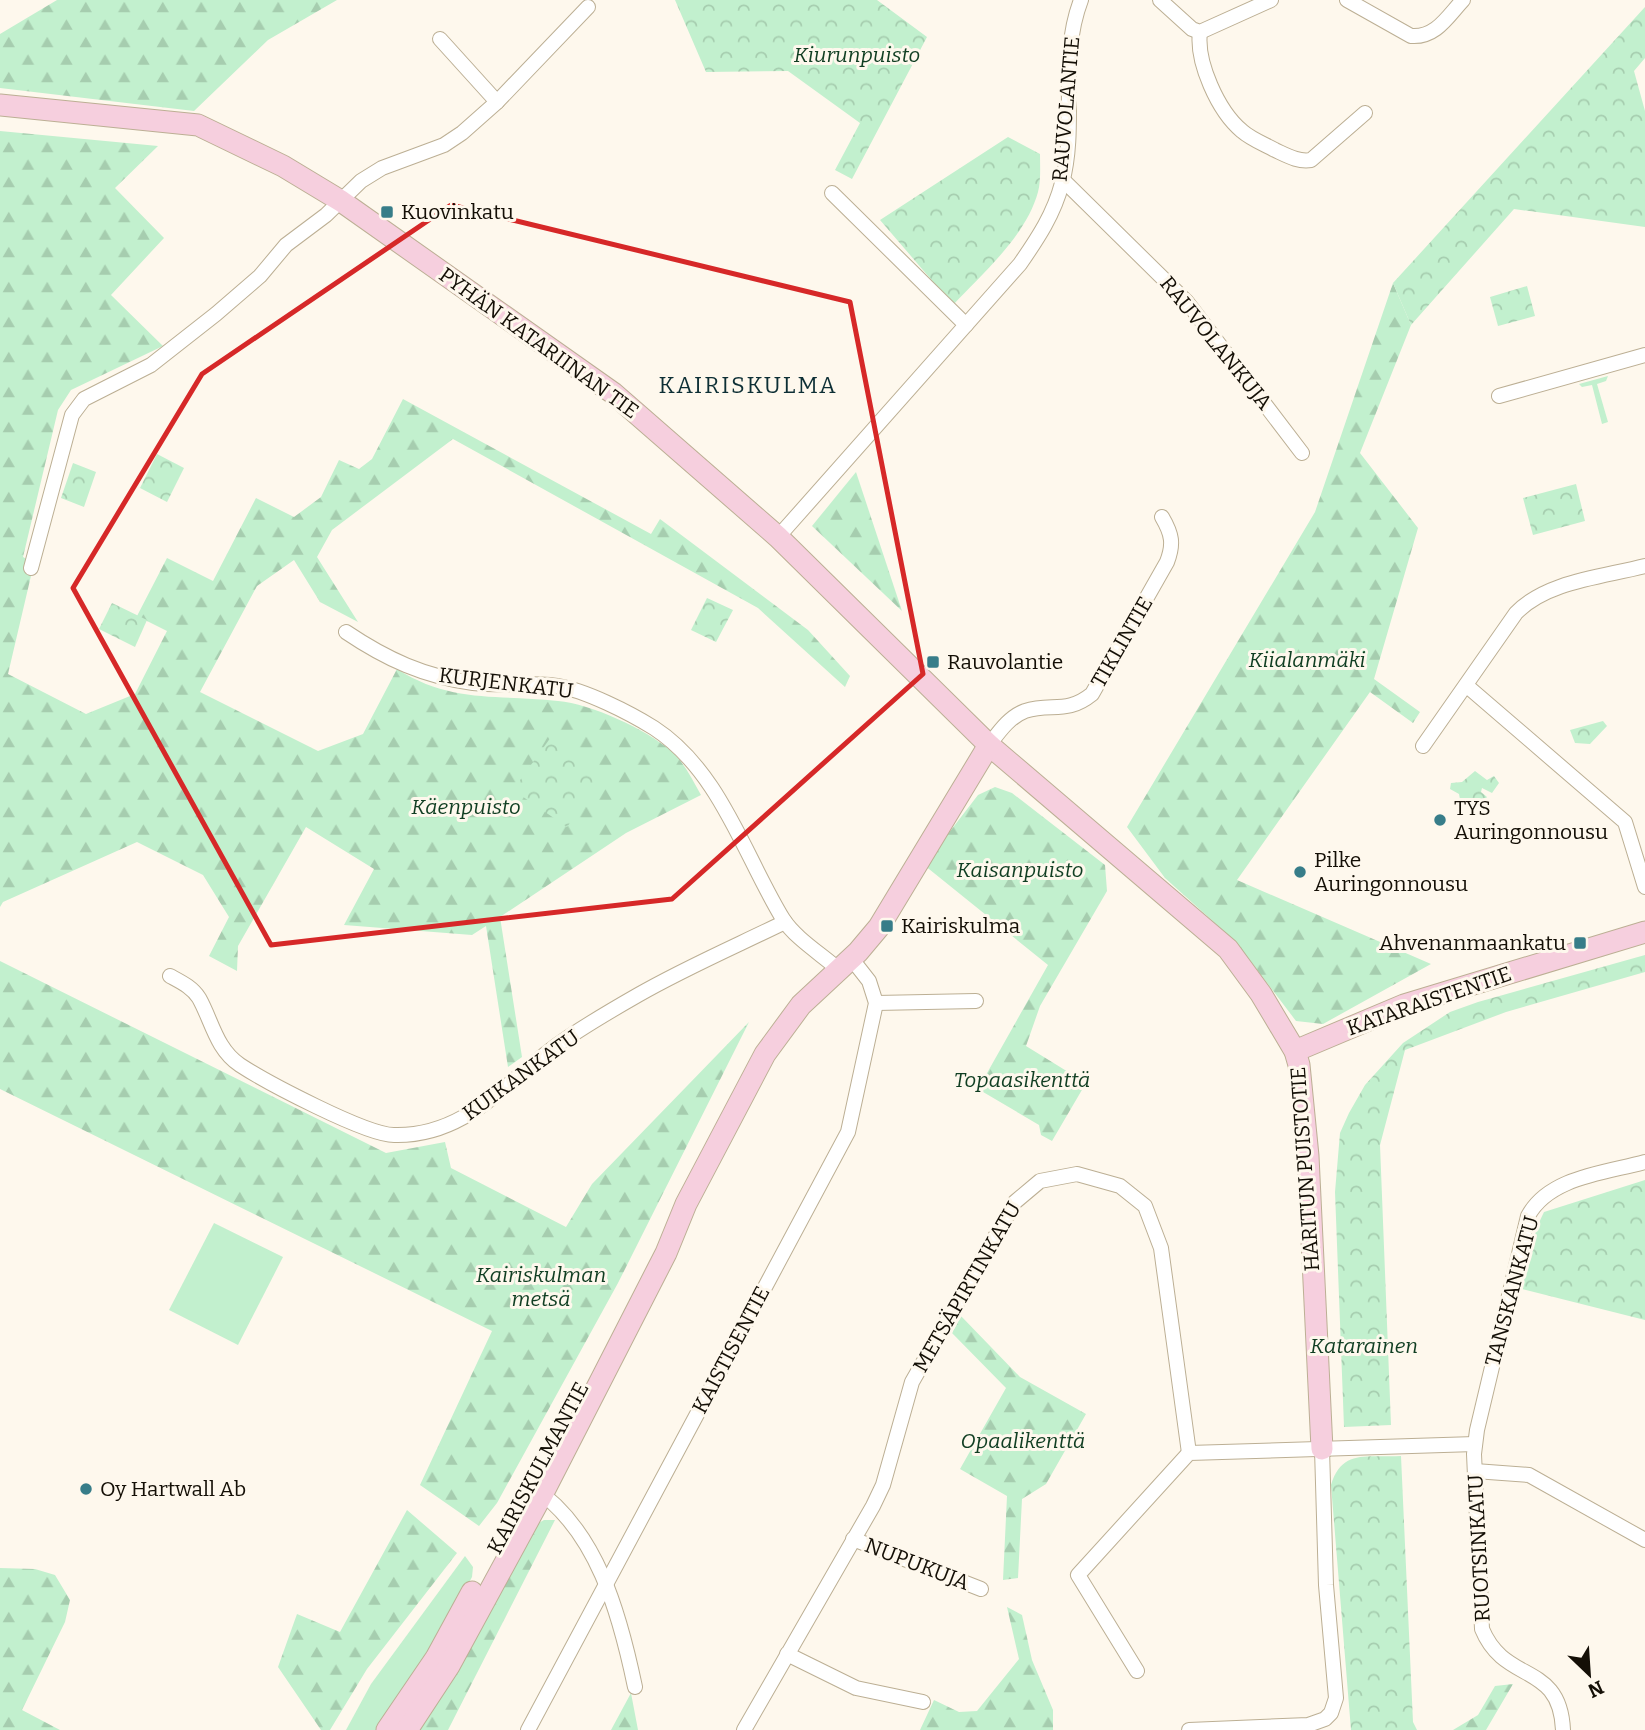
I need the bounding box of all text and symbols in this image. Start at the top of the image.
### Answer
street label: RAUVOLANTIE [1047,35,1085,183]
park label: Kiurunpuisto [794,42,920,68]
place label: Kuovinkatu [401,199,514,225]
marker: Kuovinkatu [379,204,395,220]
street label: PYHÄN KATARIINAN TIE [434,262,644,424]
street label: RAUVOLANKUJA [1154,271,1278,415]
district label: KAIRISKULMA [659,371,838,399]
street label: TIKLINTIE [1086,592,1158,692]
park label: Kiialanmäki [1248,647,1366,673]
place label: Rauvolantie [947,649,1063,675]
marker: Rauvolantie [925,654,941,670]
street label: KURJENKATU [437,662,575,704]
park label: Käenpuisto [411,794,521,820]
place label: TYS Auringonnousu [1454,795,1608,845]
marker: TYS Auringonnousu [1432,812,1448,828]
place label: Pilke Auringonnousu [1314,847,1468,897]
park label: Kaisanpuisto [957,857,1083,883]
marker: Pilke Auringonnousu [1292,864,1308,880]
place label: Kairiskulma [901,913,1021,939]
marker: Kairiskulma [879,918,895,934]
place label: Ahvenanmaankatu [1379,930,1566,956]
marker: Ahvenanmaankatu [1572,935,1588,951]
street label: KATARAISTENTIE [1343,961,1515,1041]
street label: KUIKANKATU [458,1024,585,1126]
street label: HARITUN PUISTOTIE [1285,1066,1325,1272]
park label: Topaasikenttä [954,1067,1090,1093]
street label: METSÄPIRTINKATU [908,1197,1027,1377]
street label: TANSKANKATU [1479,1213,1545,1369]
park label: Kairiskulman metsä [476,1262,606,1312]
street label: KAISTISENTIE [687,1282,775,1418]
park label: Katarainen [1310,1333,1418,1359]
street label: KAIRISKULMANTIE [482,1378,594,1558]
park label: Opaalikenttä [961,1428,1085,1454]
street label: RUOTSINKATU [1462,1473,1496,1623]
place label: Oy Hartwall Ab [100,1476,246,1502]
marker: Oy Hartwall Ab [78,1481,94,1497]
street label: NUPUKUJA [861,1532,973,1596]
north arrow [1554,1639,1624,1709]
text: N [1584,1675,1607,1703]

